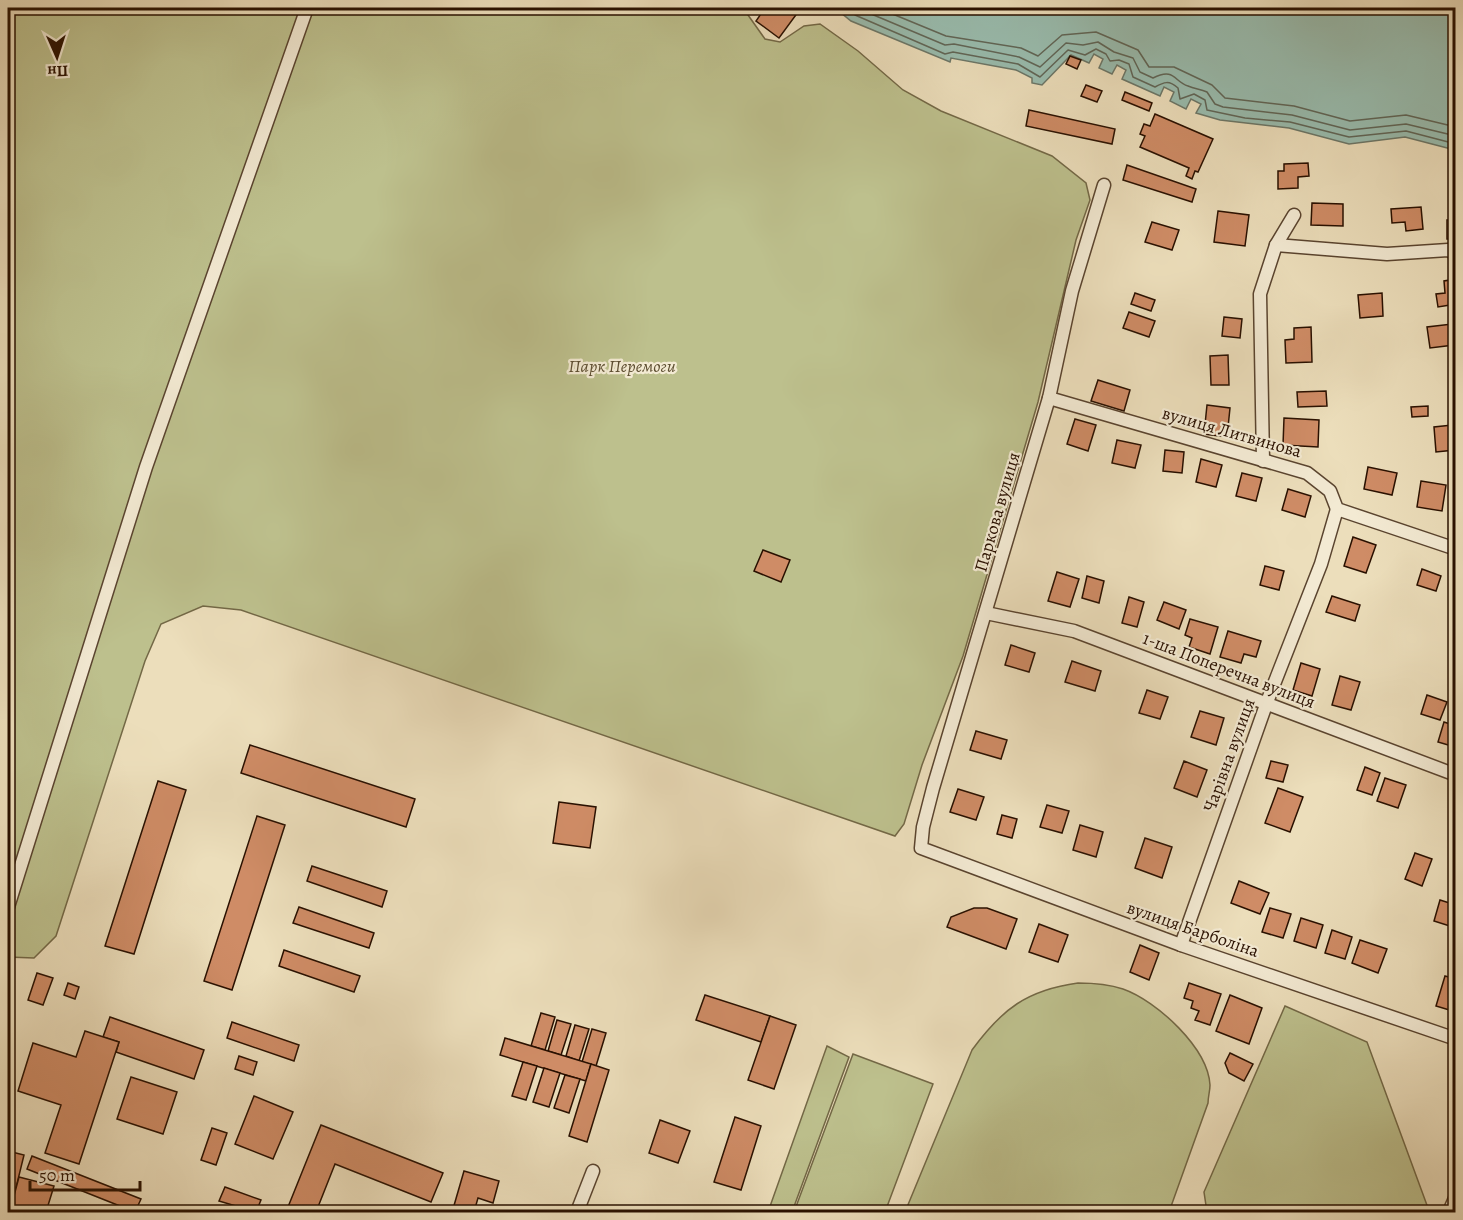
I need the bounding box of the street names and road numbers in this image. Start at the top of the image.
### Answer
street label: вулиця Литвинова [1159,401,1305,464]
street label: Паркова вулиця [968,449,1026,575]
street label: 1-ша Поперечна вулиця [1139,626,1319,714]
street label: Чарівна вулиця [1197,695,1261,815]
street label: вулиця Барболіна [1124,895,1263,963]

